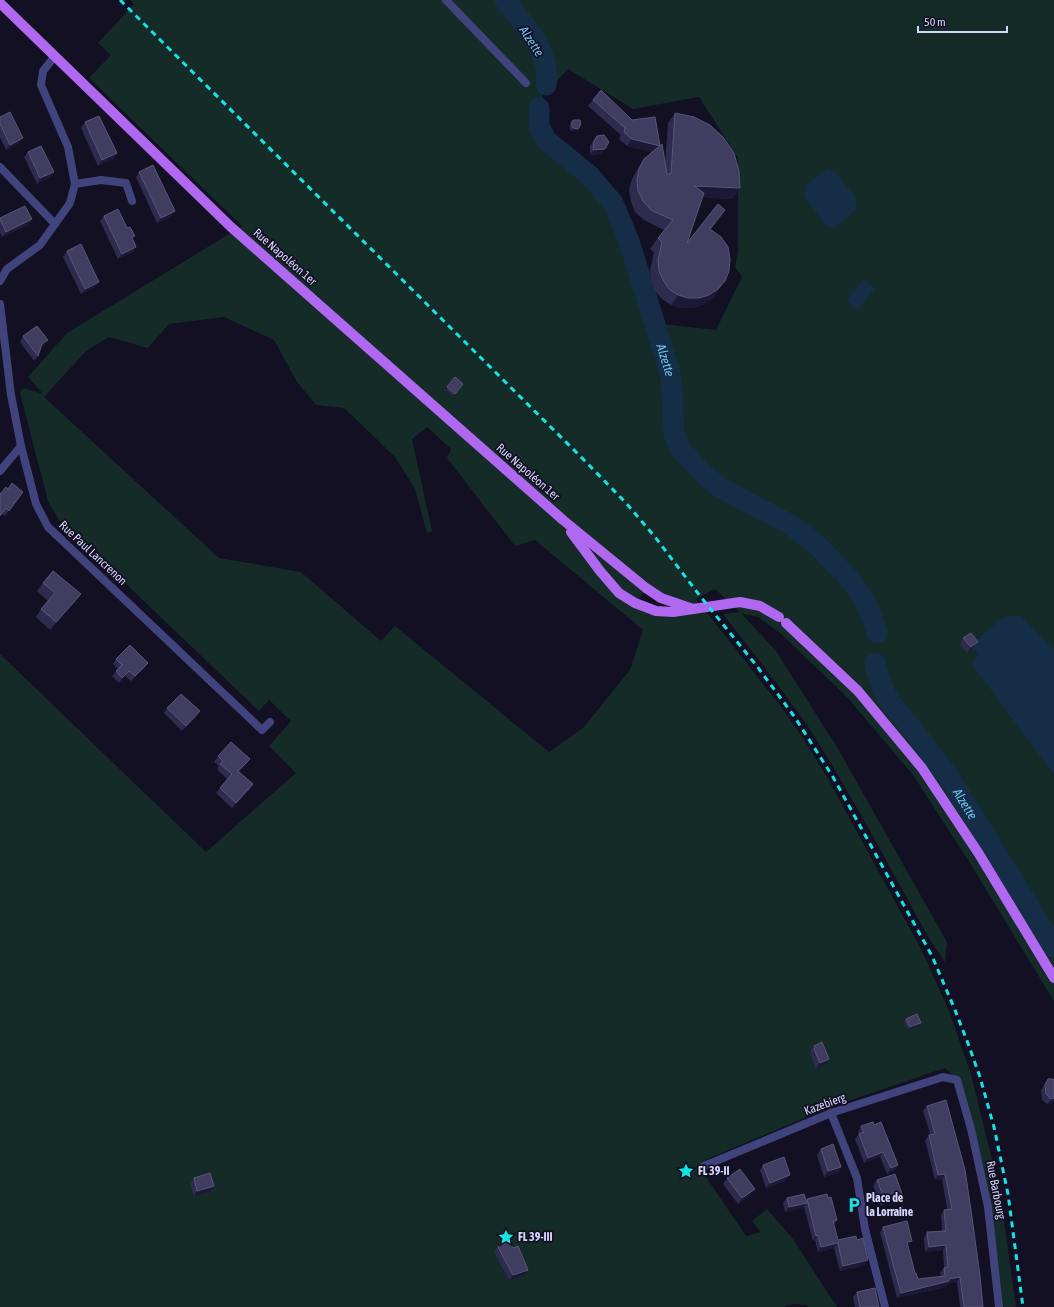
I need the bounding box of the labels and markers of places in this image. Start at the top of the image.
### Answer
place icon: FL 39-II [677,1162,695,1180]
place label: FL 39-II [698,1164,730,1178]
place label: Place de la Lorraine [866,1191,914,1219]
parking icon: Place de la Lorraine [845,1196,863,1214]
place icon: FL 39-III [497,1228,515,1246]
place label: FL 39-III [518,1230,553,1244]

